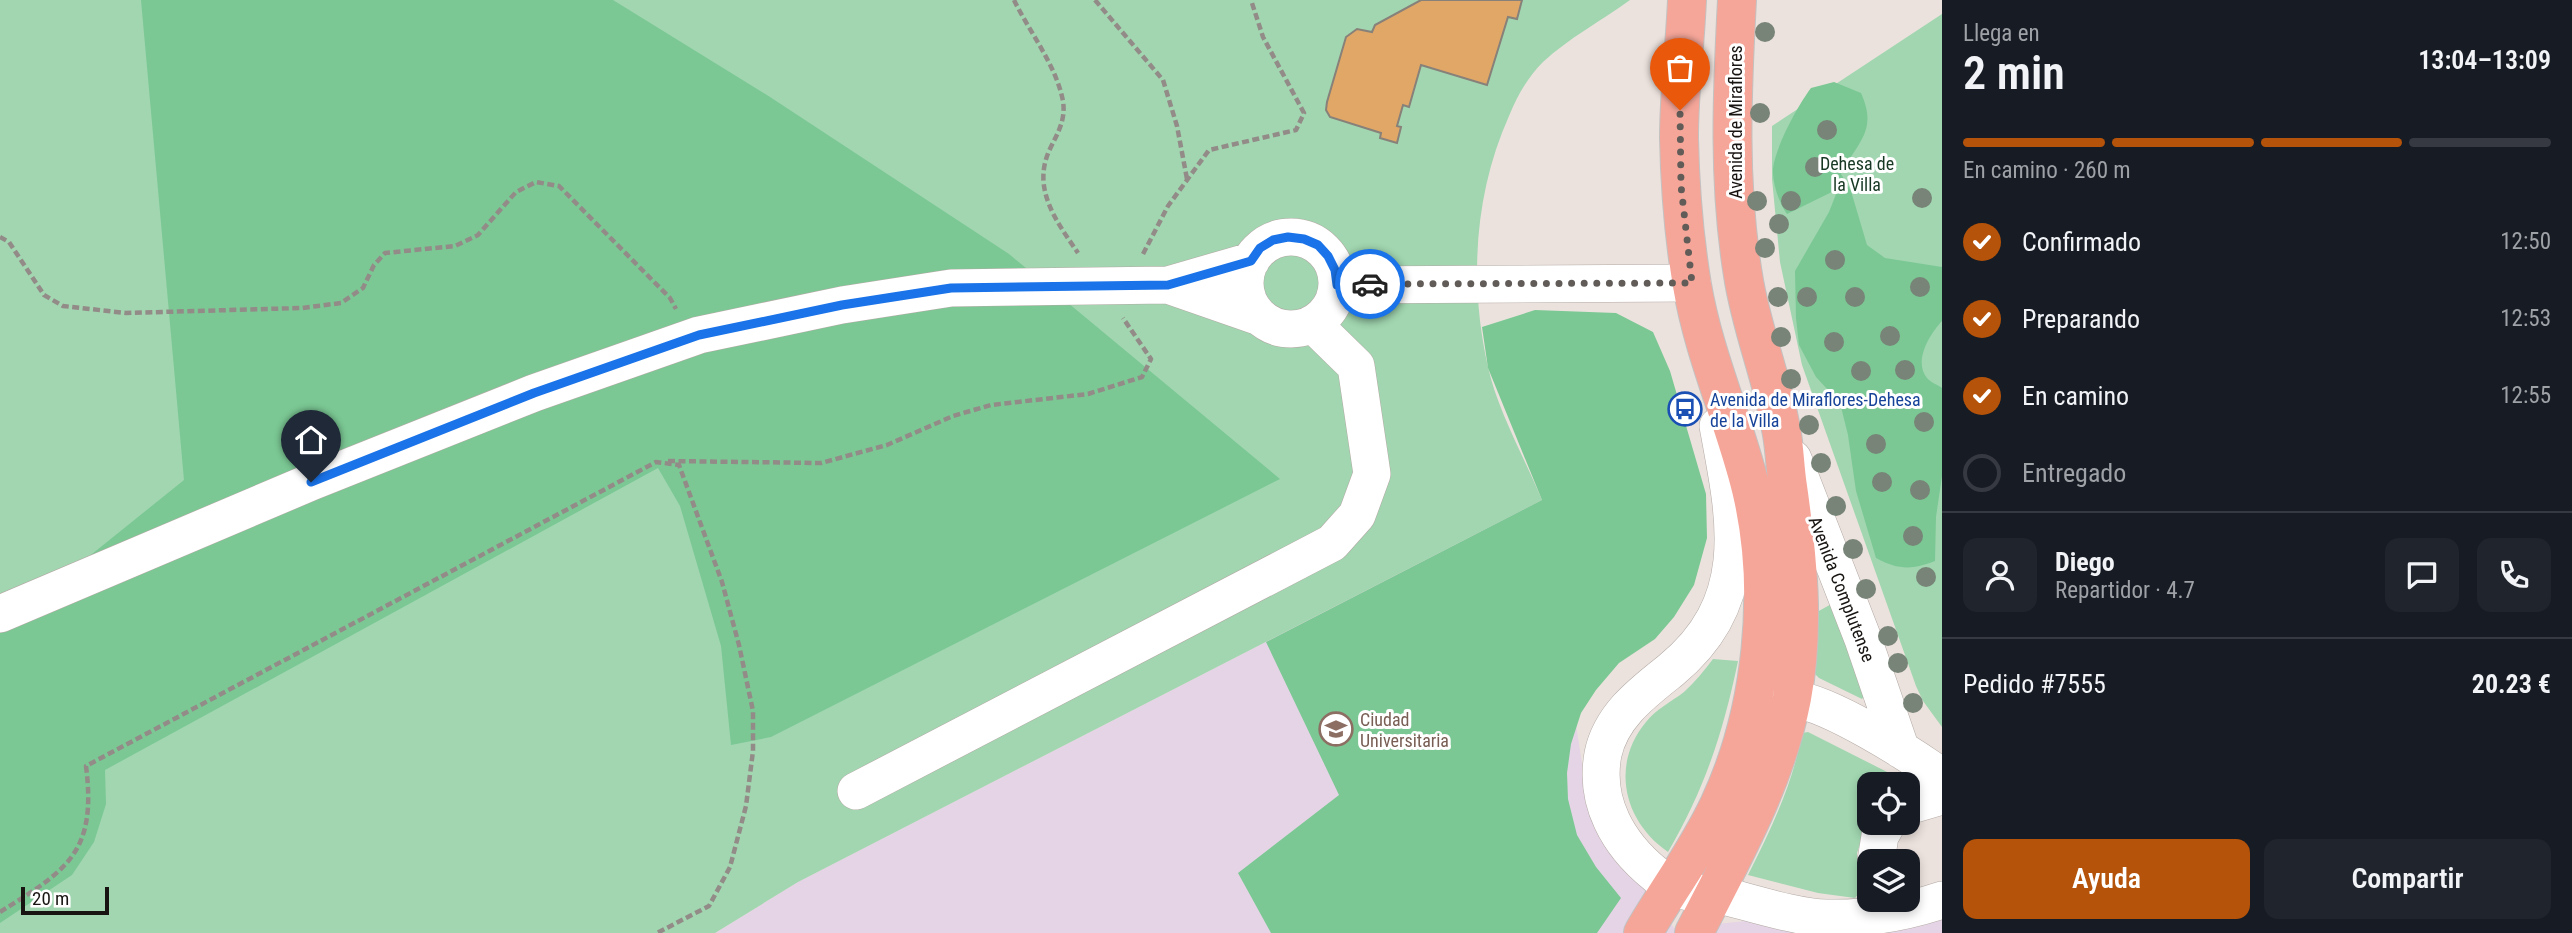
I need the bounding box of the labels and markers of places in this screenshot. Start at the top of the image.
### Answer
pin [1650,38,1710,110]
place label: Avenida de Miraflores-Dehesa de la Villa [1710,389,1921,431]
bus stop icon: Avenida de Miraflores-Dehesa de la Villa [1666,390,1704,428]
pin [281,410,341,482]
place label: Ciudad Universitaria [1360,709,1449,751]
school or university icon: Ciudad Universitaria [1317,710,1355,748]

